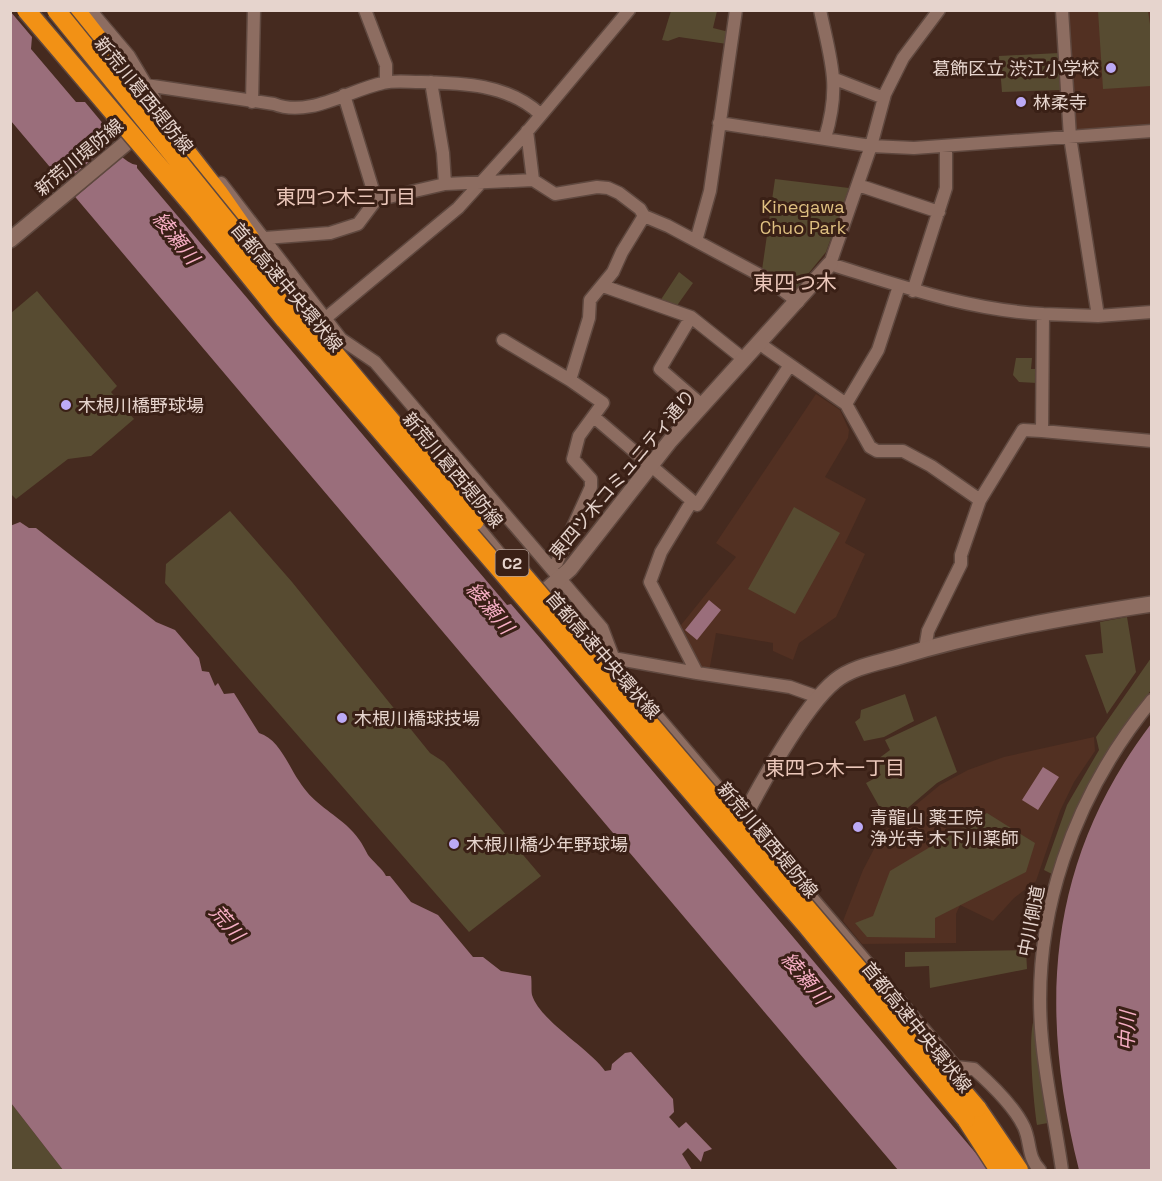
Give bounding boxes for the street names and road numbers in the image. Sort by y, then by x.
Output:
street label: 新荒川葛西堤防線 [90,32,198,158]
street label: 新荒川堤防線 [30,113,128,201]
street label: 首都高速中央環状線 [226,218,348,356]
street label: 東四ツ木コミュニティ通り [544,384,700,564]
street label: 新荒川葛西堤防線 [398,407,508,533]
road number: C2 [496,550,528,576]
street label: 首都高速中央環状線 [541,586,665,724]
street label: 新荒川葛西堤防線 [713,777,823,903]
street label: 中川側道 [1013,883,1049,959]
street label: 首都高速中央環状線 [857,957,977,1097]

